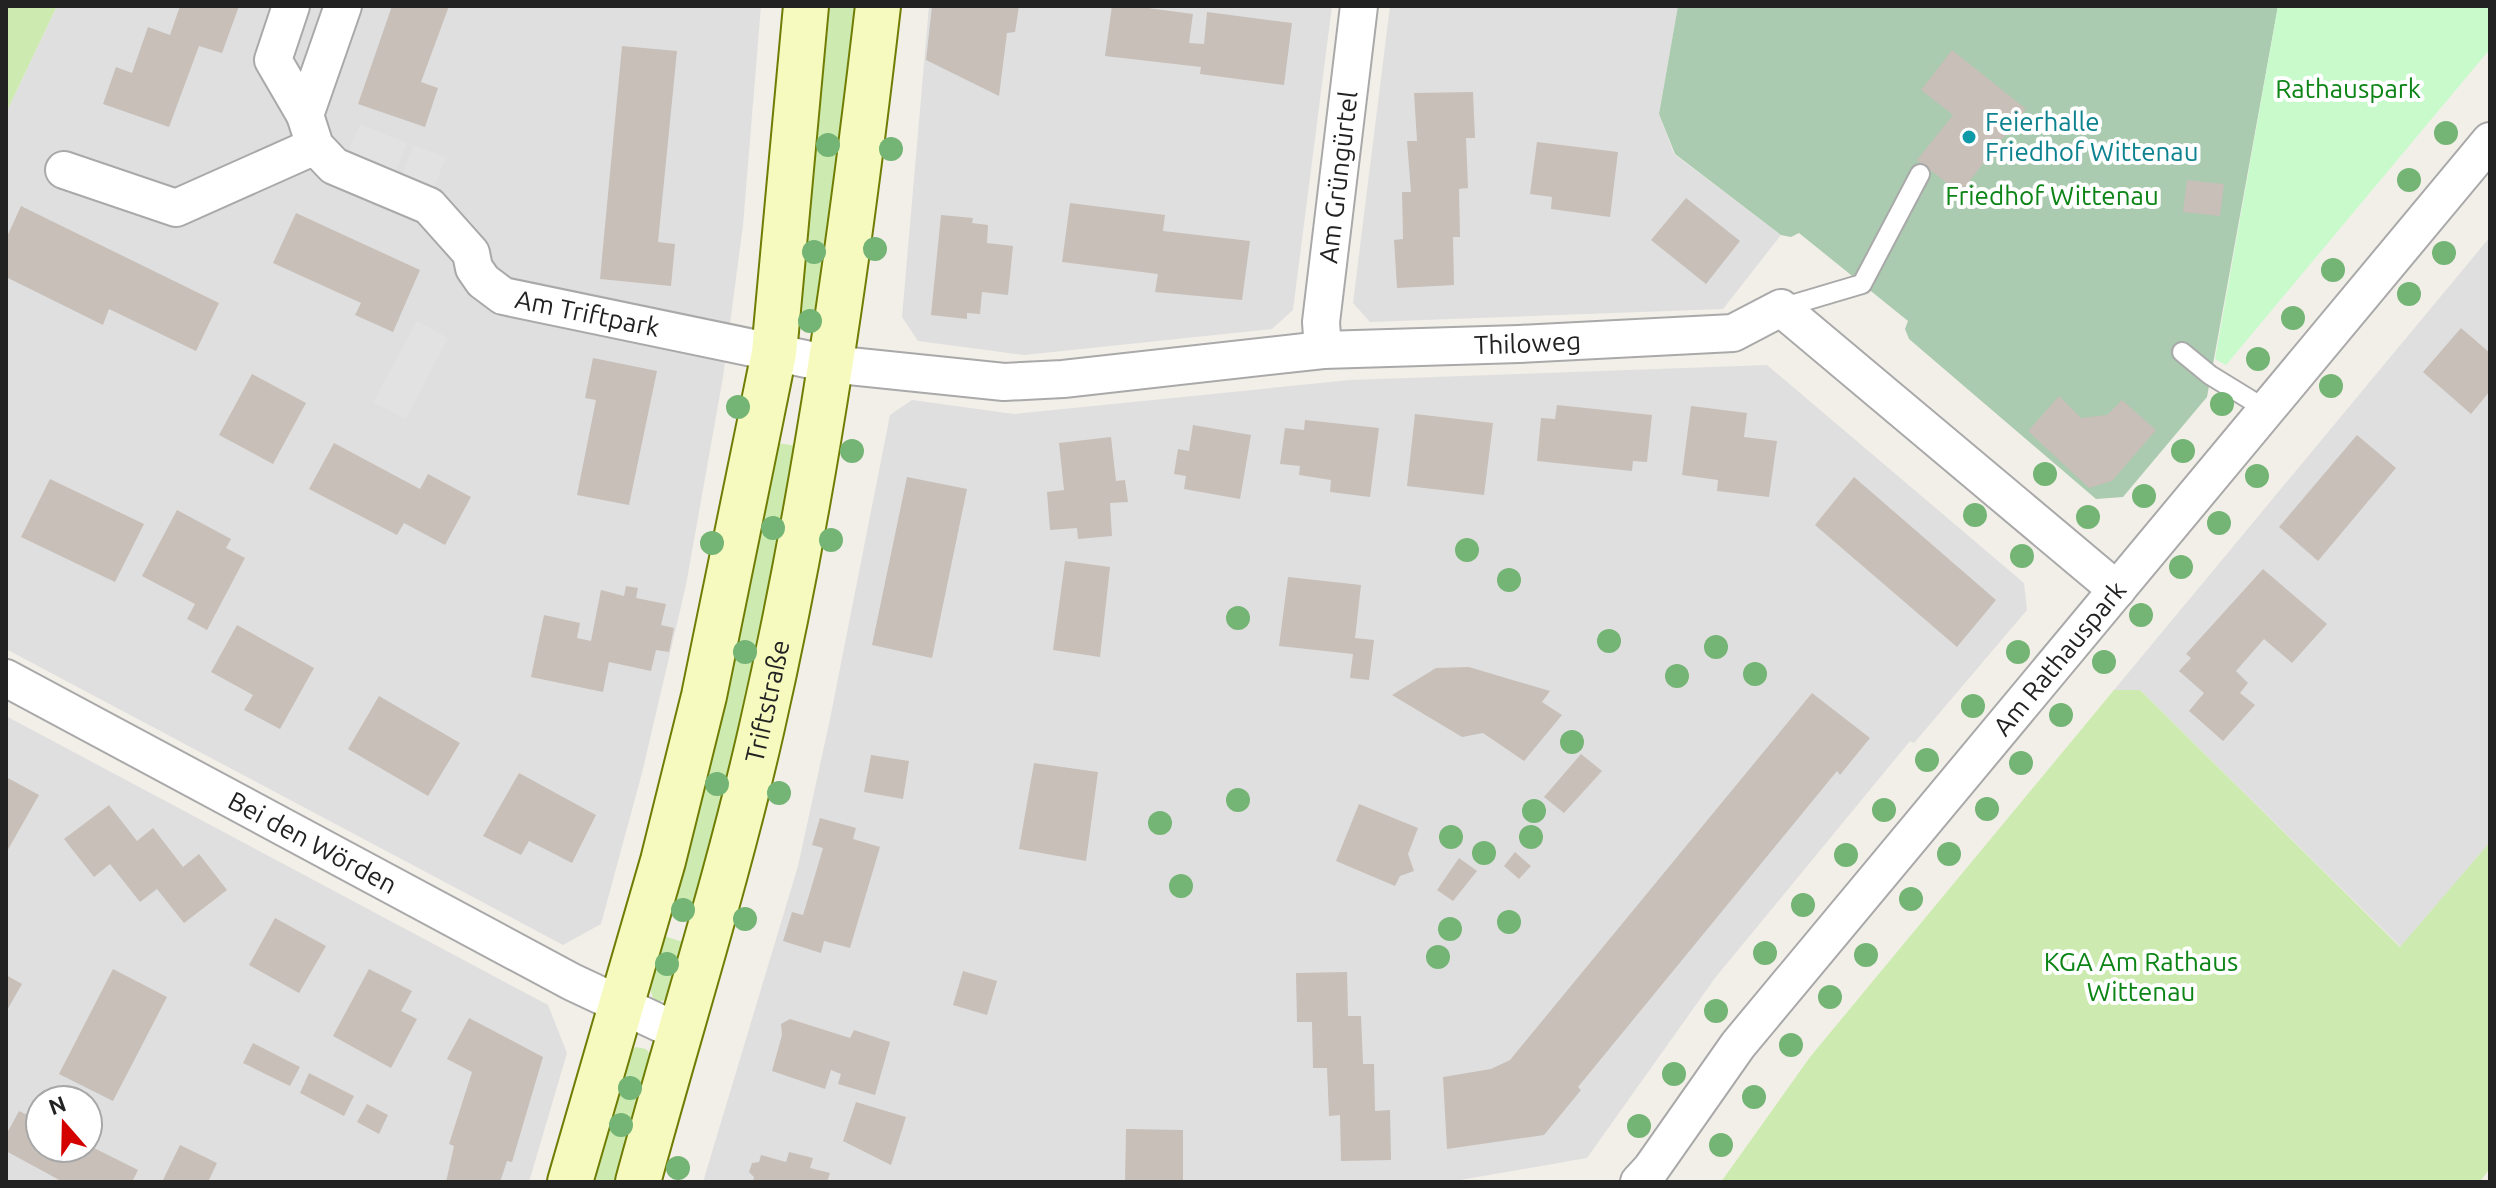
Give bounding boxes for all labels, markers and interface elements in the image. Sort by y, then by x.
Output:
park label: Rathauspark [2275,74,2421,103]
street label: Am Grüngürtel [1313,89,1363,265]
place label: Feierhalle Friedhof Wittenau [1985,107,2199,166]
marker: Feierhalle Friedhof Wittenau [1960,128,1978,146]
park label: Friedhof Wittenau [1945,181,2159,210]
street label: Am Triftpark [513,284,662,342]
street label: Thiloweg [1473,326,1582,359]
street label: Am Rathauspark [1987,575,2131,741]
street label: Triftstraße [739,637,795,765]
street label: Bei den Wörden [224,785,402,899]
park label: KGA Am Rathaus Wittenau [2044,947,2238,1006]
north arrow [24,1084,104,1164]
text: N [45,1090,69,1119]

